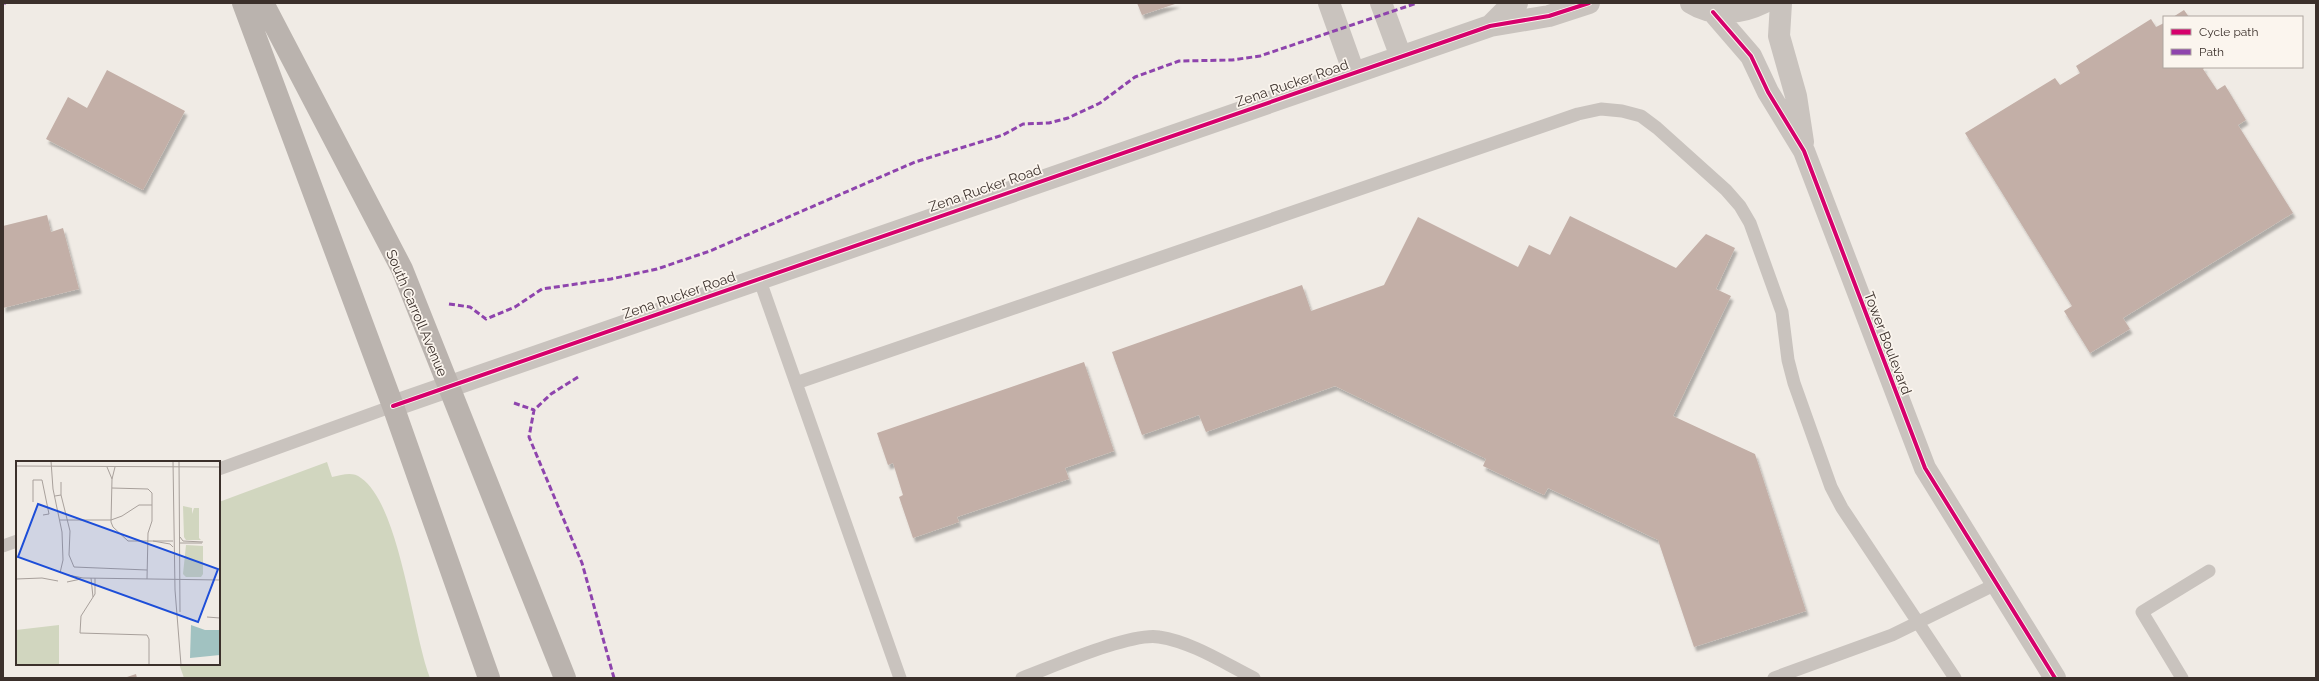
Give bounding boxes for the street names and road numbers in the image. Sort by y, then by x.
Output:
street label: Zena Rucker Road [1234,56,1350,110]
street label: Zena Rucker Road [927,161,1043,215]
street label: South Carroll Avenue [383,247,451,379]
street label: Zena Rucker Road [621,268,737,322]
street label: Tower Boulevard [1861,289,1915,397]

